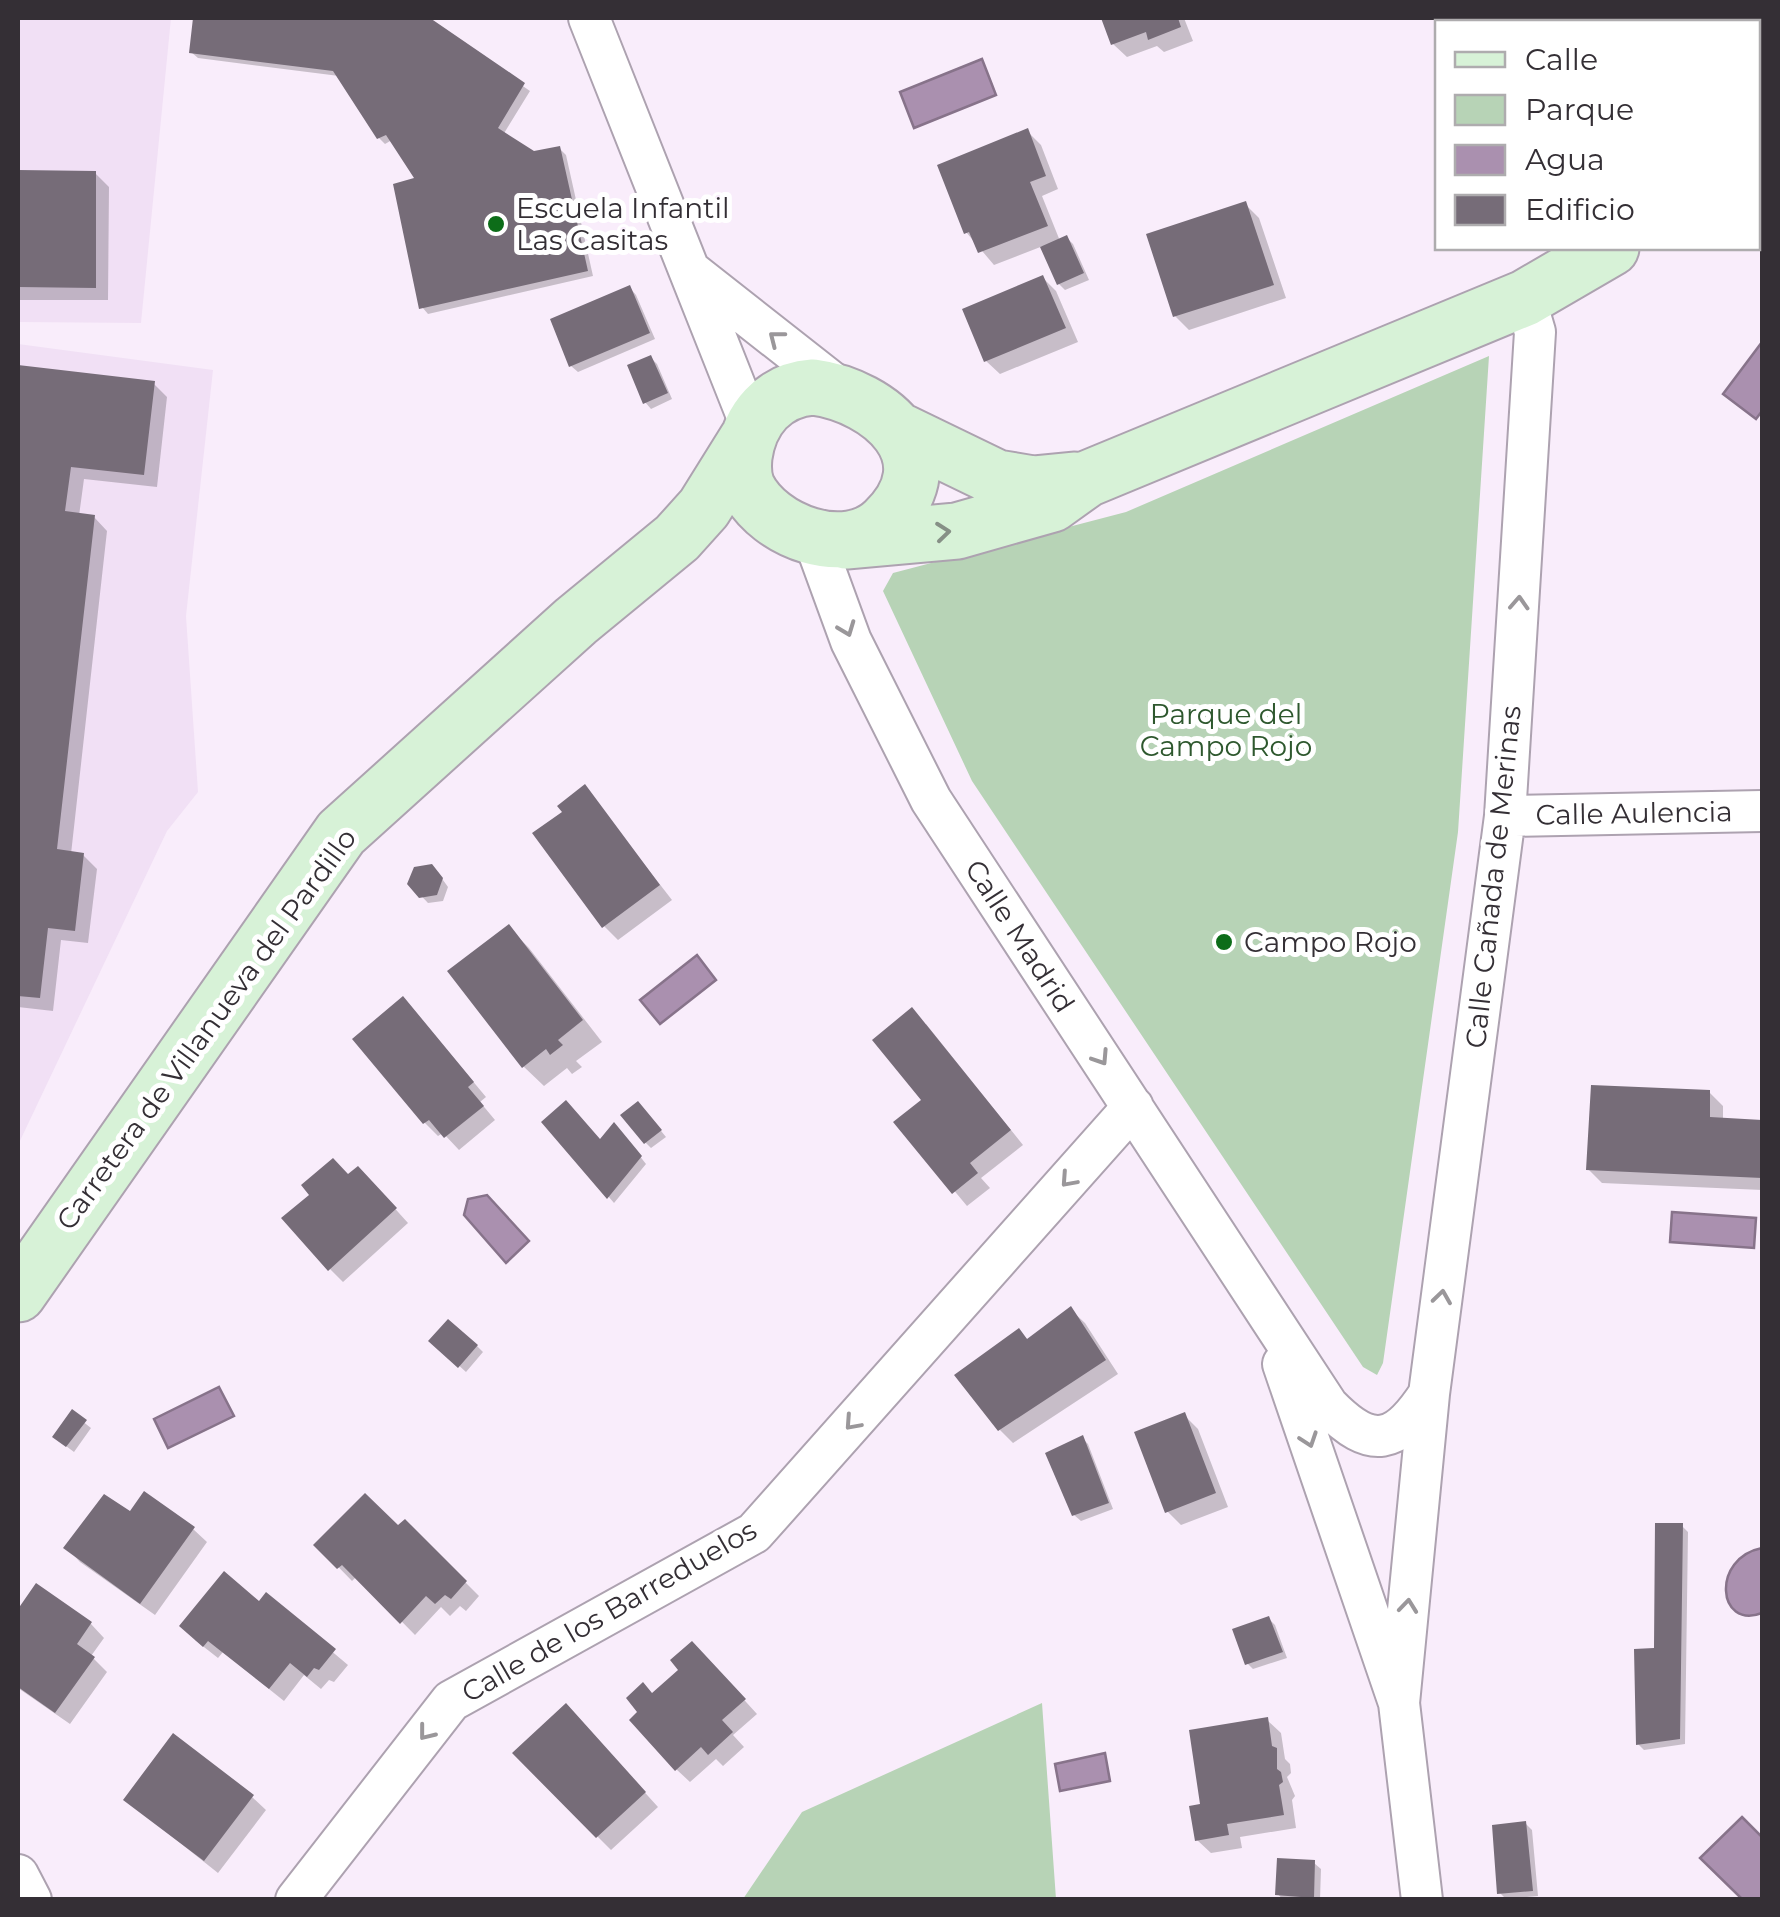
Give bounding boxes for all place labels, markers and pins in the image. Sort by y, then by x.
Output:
place label: Escuela Infantil Las Casitas [516,191,730,257]
marker: Escuela Infantil Las Casitas [485,213,507,235]
place label: Campo Rojo [1244,925,1417,959]
marker: Campo Rojo [1213,931,1235,953]

